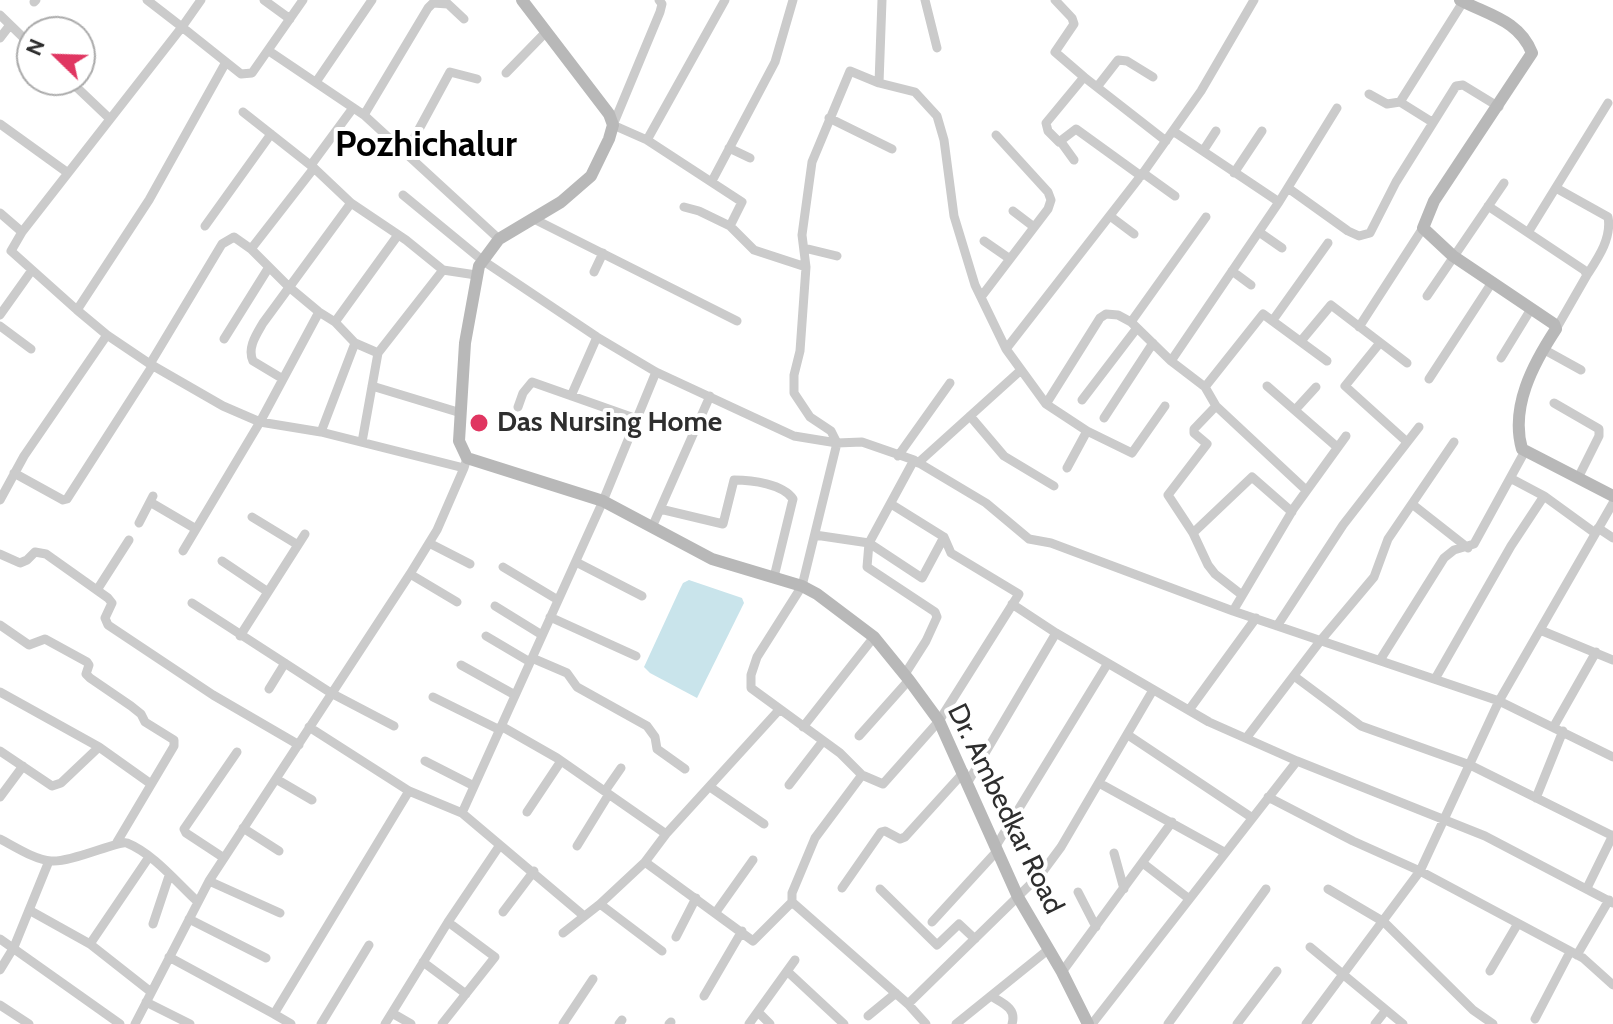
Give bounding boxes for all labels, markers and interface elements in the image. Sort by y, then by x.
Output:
north arrow [16,16,96,96]
text: N [20,35,51,60]
district label: Pozhichalur [335,123,517,167]
place label: Das Nursing Home [497,406,722,440]
marker: Das Nursing Home [468,412,490,434]
street label: Dr. Ambedkar Road [940,699,1070,919]

